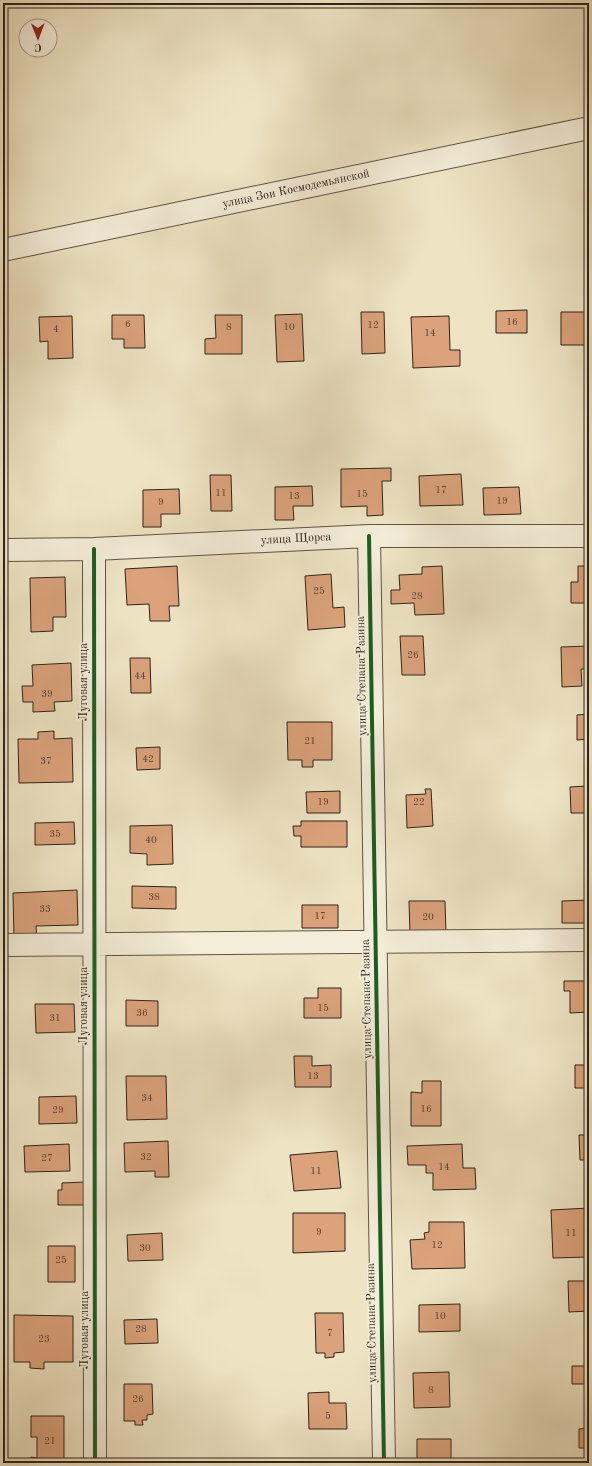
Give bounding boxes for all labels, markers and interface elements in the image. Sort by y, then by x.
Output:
north arrow [18,18,58,58]
text: С [34,41,42,52]
street label: улица Зои Космодемьянской [221,168,371,210]
house number: 16 [506,317,518,327]
house number: 6 [125,319,131,329]
house number: 12 [367,320,379,330]
house number: 8 [226,322,232,332]
house number: 10 [283,322,295,332]
house number: 4 [53,324,59,334]
house number: 14 [424,328,436,338]
house number: 17 [435,485,447,495]
house number: 11 [215,488,227,498]
house number: 15 [356,489,368,499]
house number: 13 [288,491,300,501]
house number: 19 [496,496,508,506]
house number: 9 [158,497,164,507]
street label: улица Щорса [260,531,332,547]
house number: 25 [313,586,325,596]
house number: 28 [411,591,423,601]
street label: улица Степана Разина [355,616,369,736]
street label: Луговая улица [78,643,90,721]
house number: 26 [407,650,419,660]
house number: 44 [134,671,146,681]
house number: 39 [41,689,53,699]
house number: 21 [304,736,316,746]
house number: 42 [142,754,154,764]
house number: 37 [40,756,52,766]
house number: 19 [317,797,329,807]
house number: 22 [413,797,425,807]
house number: 35 [49,829,61,839]
house number: 40 [145,835,157,845]
house number: 38 [148,892,160,902]
house number: 33 [39,904,51,914]
house number: 17 [314,911,326,921]
house number: 20 [422,912,434,922]
street label: улица Степана Разина [360,939,374,1059]
street label: Луговая улица [78,967,90,1045]
house number: 15 [317,1003,329,1013]
house number: 36 [136,1008,148,1018]
house number: 31 [49,1013,61,1023]
house number: 13 [307,1071,319,1081]
house number: 34 [141,1093,153,1103]
house number: 16 [420,1104,432,1114]
house number: 29 [52,1105,64,1115]
house number: 32 [140,1152,152,1162]
house number: 27 [41,1153,53,1163]
house number: 14 [438,1162,450,1172]
house number: 11 [310,1166,322,1176]
house number: 9 [316,1227,322,1237]
house number: 11 [565,1228,577,1238]
house number: 12 [431,1240,443,1250]
house number: 30 [139,1243,151,1253]
house number: 25 [55,1255,67,1265]
street label: улица Степана Разина [365,1263,379,1383]
street label: Луговая улица [79,1291,91,1369]
house number: 10 [434,1311,446,1321]
house number: 28 [135,1324,147,1334]
house number: 7 [327,1328,333,1338]
house number: 23 [38,1334,50,1344]
house number: 8 [428,1385,434,1395]
house number: 26 [132,1394,144,1404]
house number: 5 [325,1411,331,1421]
house number: 21 [44,1436,56,1446]

